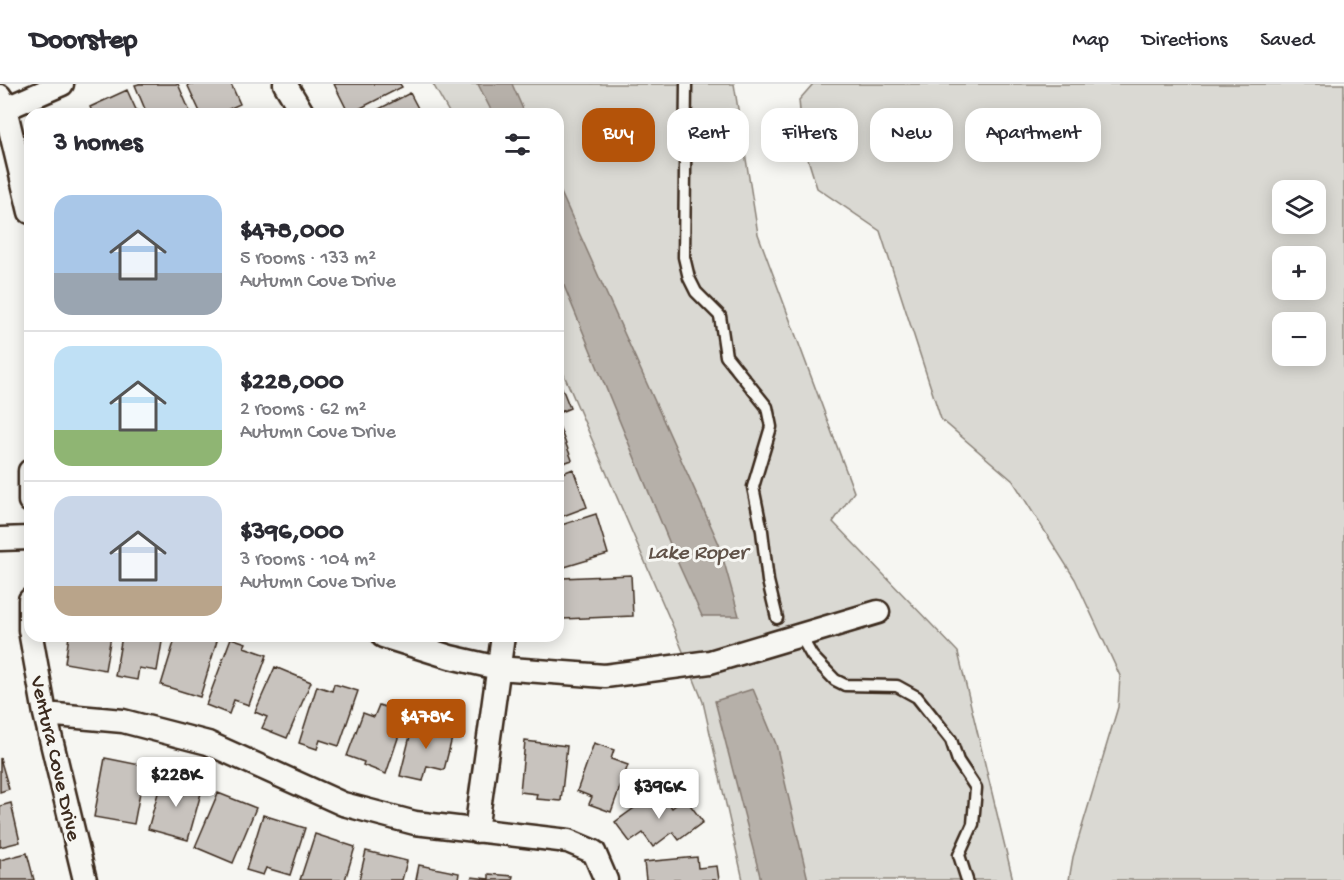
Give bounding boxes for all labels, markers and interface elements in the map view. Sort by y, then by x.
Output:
text: Doorstep [30,25,137,58]
text: Map [1072,29,1109,54]
text: Directions [1142,29,1227,54]
text: Saved [1260,29,1314,54]
chip: Buy [582,108,655,162]
chip: Rent [667,108,749,162]
chip: Filters [761,108,858,162]
chip: New [870,108,953,162]
chip: Apartment [965,108,1101,162]
icon: filters [501,128,534,161]
text: 3 homes [54,129,143,160]
map controls [1272,180,1326,366]
button: layers [1272,180,1326,234]
text: $478,000 [240,217,344,248]
icon: home [102,219,174,291]
button: + [1272,246,1326,300]
text: 5 rooms · 133 m² [240,248,376,271]
text: Autumn Cove Drive [240,271,396,294]
button: − [1272,312,1326,366]
text: $228,000 [240,368,344,399]
icon: home [102,370,174,442]
text: 2 rooms · 62 m² [240,399,367,422]
text: Autumn Cove Drive [240,422,396,445]
text: $396,000 [240,518,344,549]
icon: home [102,520,174,592]
water label: Lake Roper [647,541,751,567]
text: 3 rooms · 104 m² [240,549,376,572]
text: Autumn Cove Drive [240,572,396,595]
street label: Ventura Cove Drive [22,673,85,845]
pin: $478K [384,699,468,750]
text: $478K [401,707,451,730]
pin: $228K [134,757,218,808]
text: $228K [151,765,201,788]
pin: $396K [617,769,701,820]
text: $396K [634,777,684,800]

